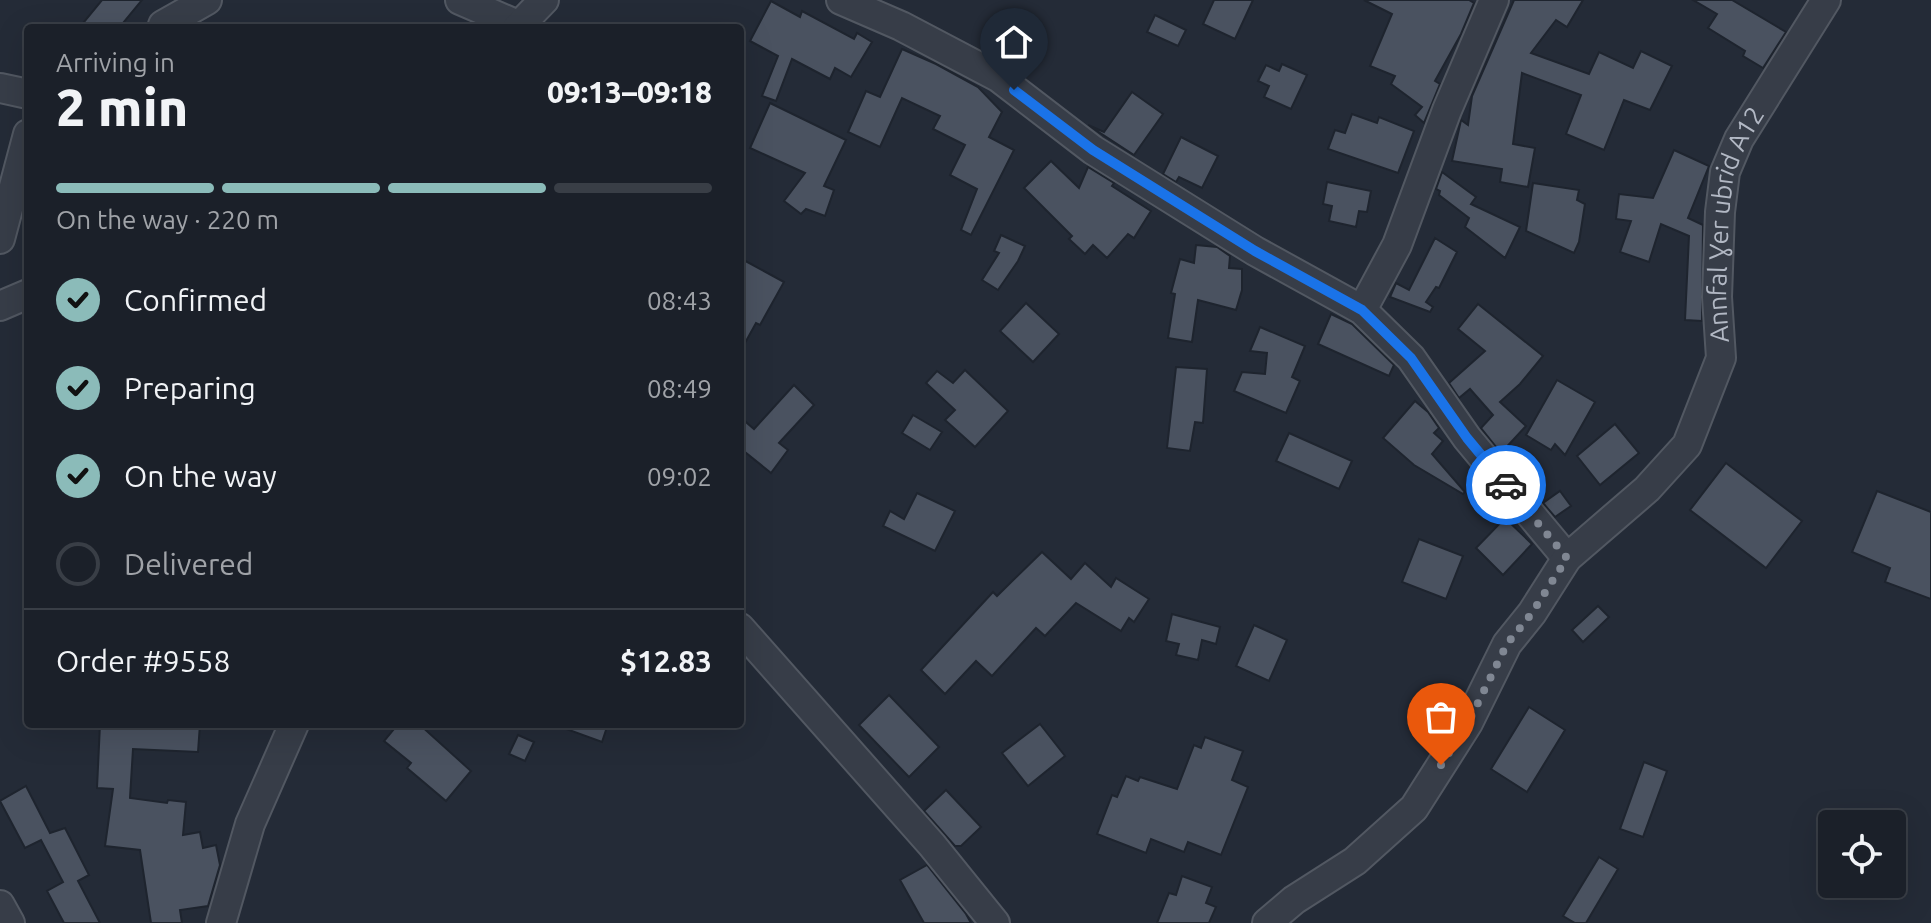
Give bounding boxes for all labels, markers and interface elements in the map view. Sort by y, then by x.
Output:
pin [980,8,1048,90]
icon: home [992,20,1036,64]
text: Arriving in [56,48,175,77]
text: 09:13–09:18 [547,75,712,109]
text: 2 min [56,78,188,136]
street label: Annfal ɣer ubrid A12 [1702,101,1770,344]
text: On the way · 220 m [56,205,279,234]
icon: check [56,278,100,322]
text: Confirmed [124,283,267,317]
text: 08:43 [647,286,712,315]
icon: check [56,366,100,410]
text: Preparing [124,371,256,405]
text: 08:49 [647,374,712,403]
courier [1466,445,1546,525]
icon: check [56,454,100,498]
text: On the way [124,459,277,493]
text: 09:02 [647,462,712,491]
icon: car [1484,463,1528,507]
text: Delivered [124,547,253,581]
text: Order #9558 [56,644,230,678]
text: $12.83 [620,644,712,678]
pin [1407,683,1475,765]
icon: bag [1419,695,1463,739]
map controls [1818,810,1906,898]
button: locate [1818,810,1906,898]

